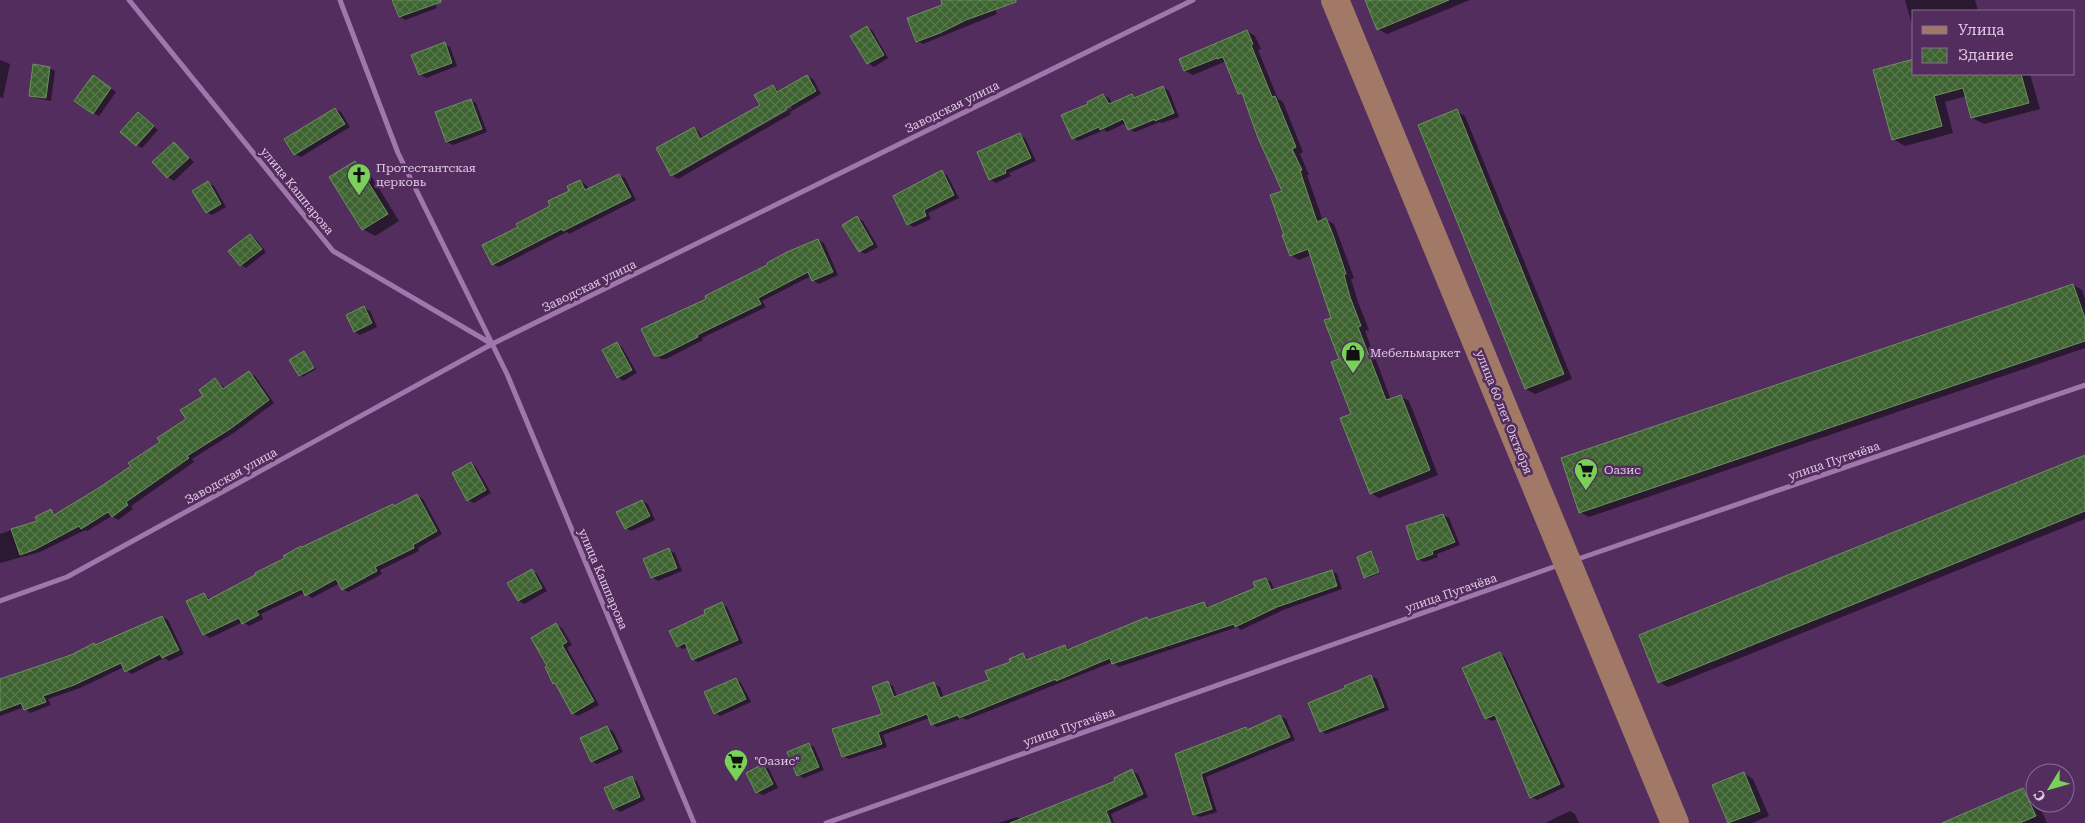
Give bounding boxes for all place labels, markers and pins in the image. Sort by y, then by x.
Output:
place label: Протестантская церковь [376,161,476,189]
church icon: Протестантская церковь [346,162,372,196]
shop icon: Мебельмаркет [1340,340,1366,374]
place label: Мебельмаркет [1370,346,1461,360]
supermarket icon: Оазис [1573,457,1599,491]
place label: Оазис [1604,463,1641,477]
supermarket icon: "Оазис" [723,748,749,782]
place label: "Оазис" [754,754,799,768]

